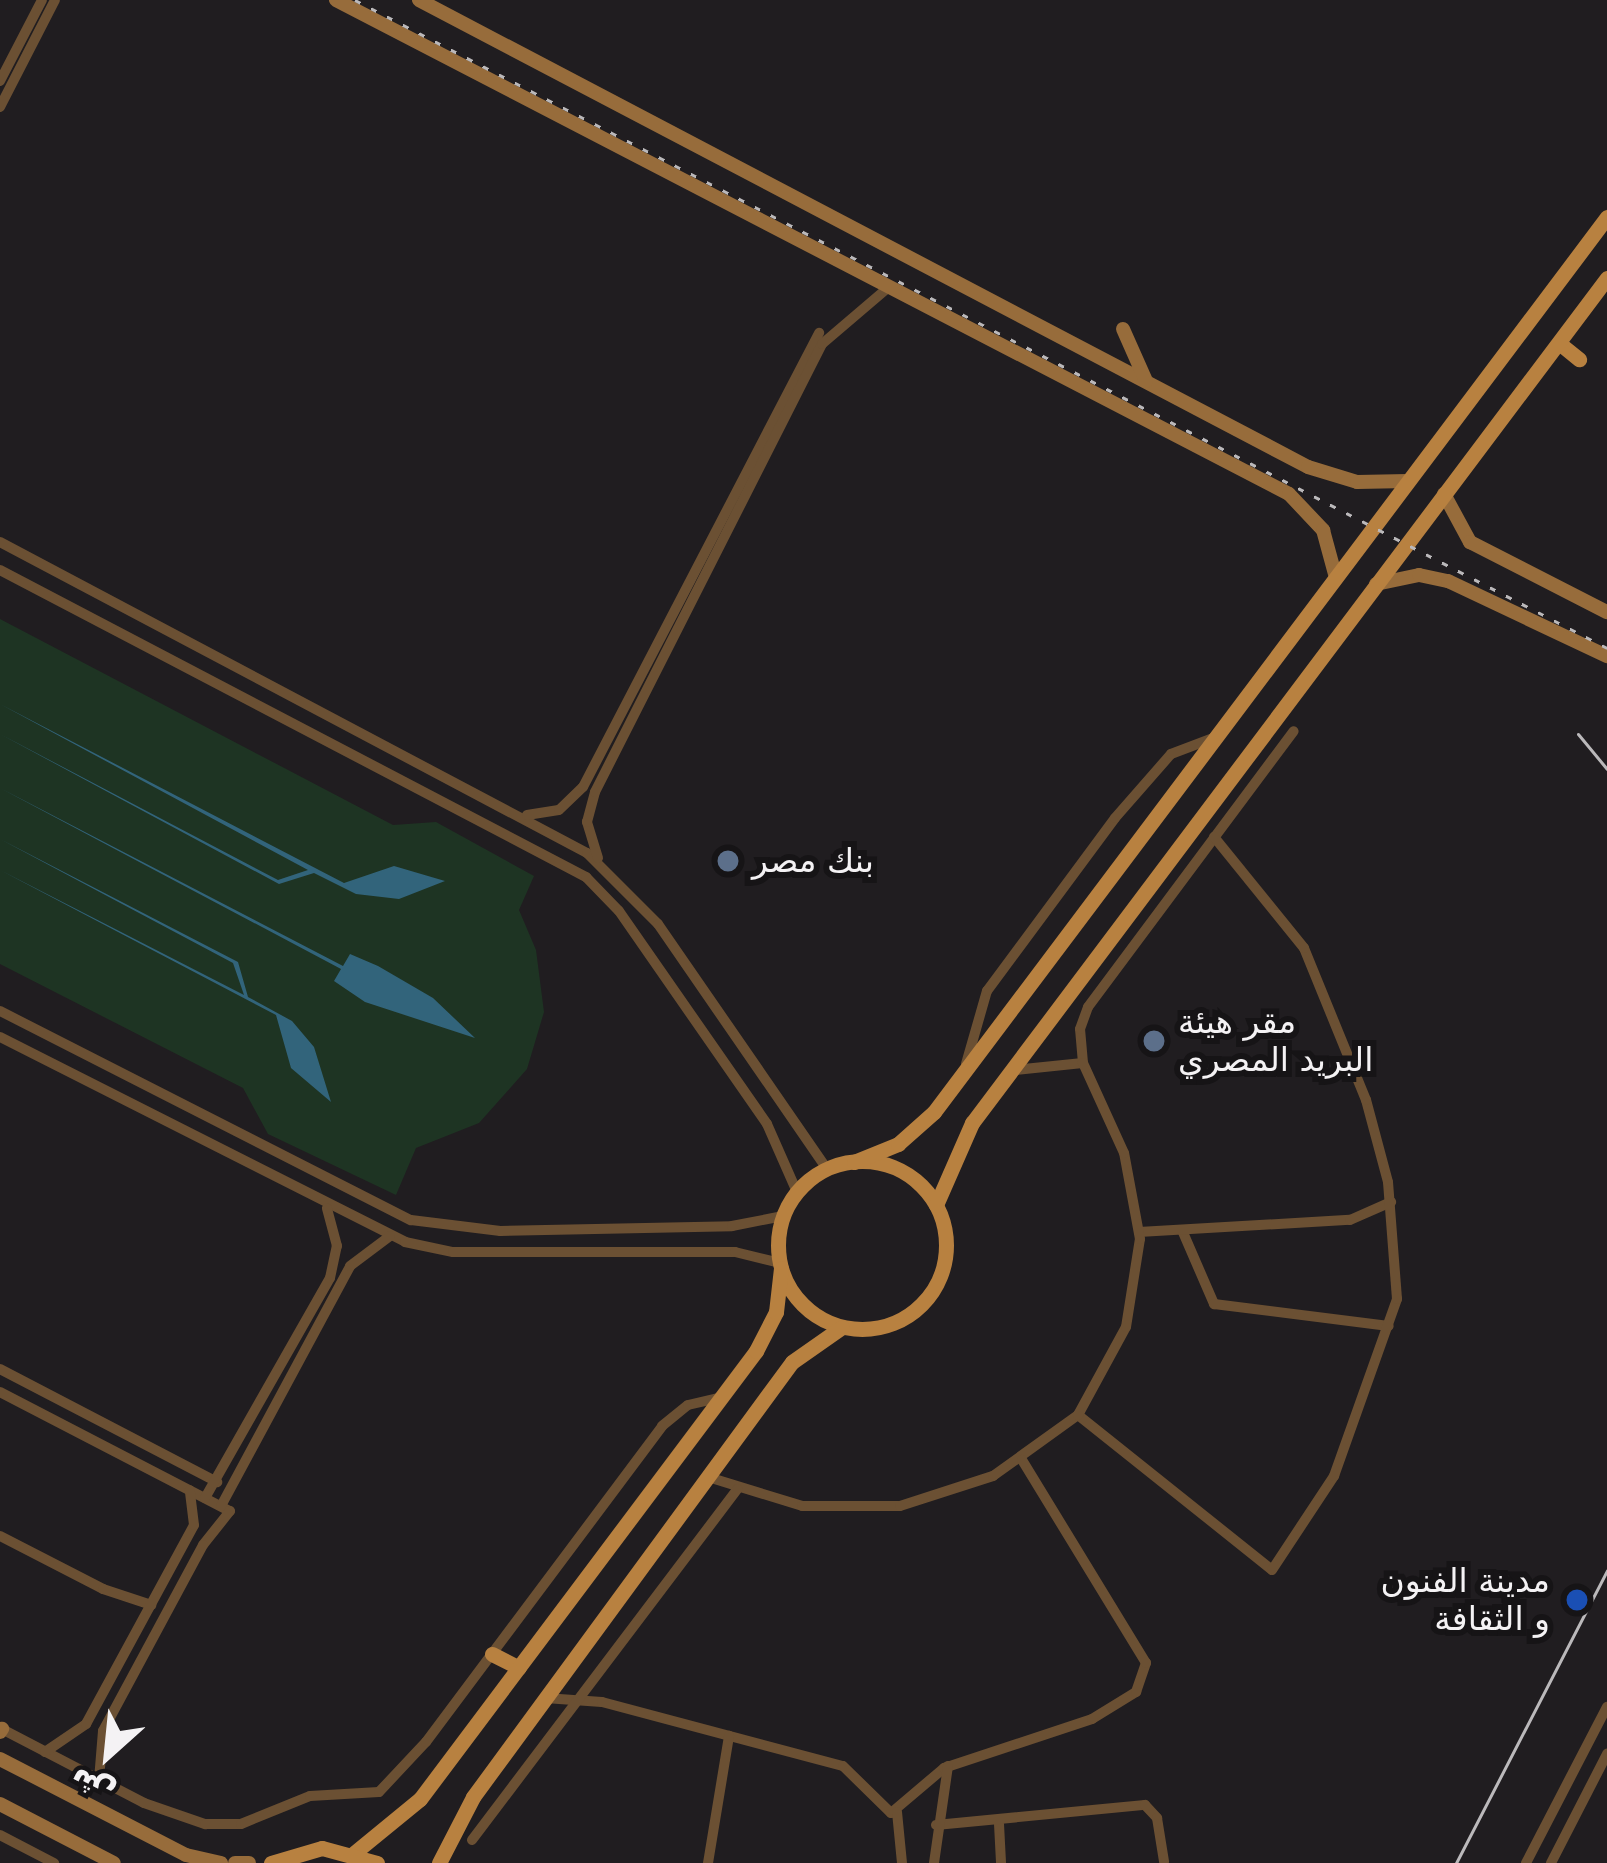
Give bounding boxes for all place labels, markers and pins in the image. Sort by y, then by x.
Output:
place label: بنك مصر [752,841,874,881]
marker: بنك مصر [715,848,741,874]
place label: مقر هيئة البريد المصري [1178,1002,1373,1080]
marker: مقر هيئة البريد المصري [1141,1028,1167,1054]
place label: مدينة الفنون و الثقافة [1381,1561,1550,1639]
marker: مدينة الفنون و الثقافة [1561,1584,1593,1616]

